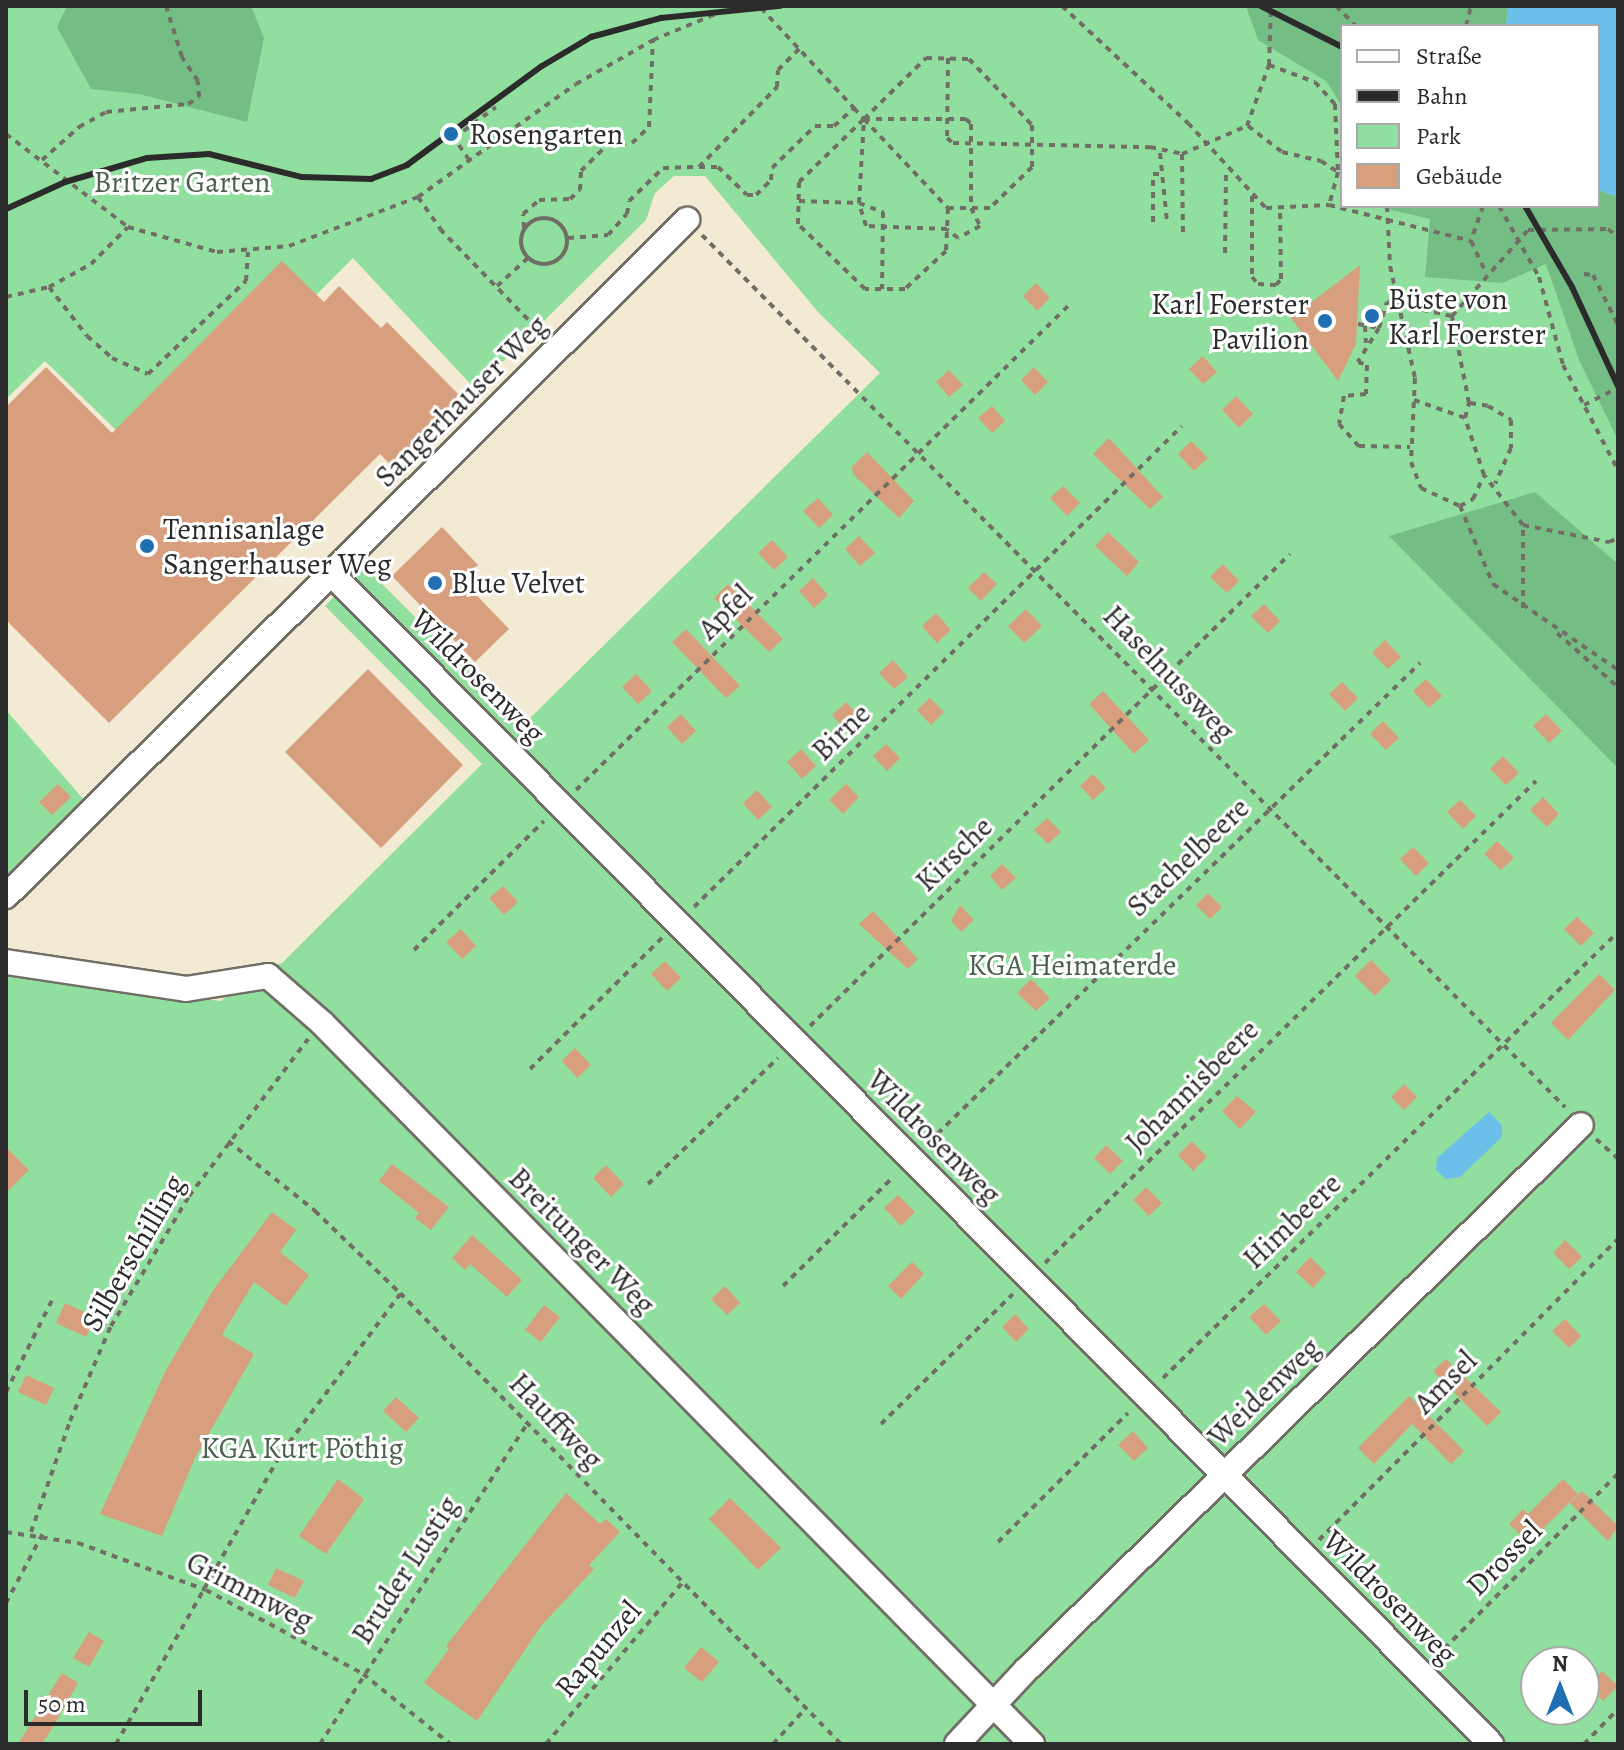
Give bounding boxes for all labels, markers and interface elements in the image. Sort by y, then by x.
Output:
legend [1340,24,1600,208]
text: Straße [1416,40,1482,72]
text: Bahn [1416,80,1467,112]
place label: Rosengarten [469,116,623,152]
text: Park [1416,120,1461,152]
marker: Rosengarten [440,123,462,145]
text: Gebäude [1416,160,1502,192]
park label: Britzer Garten [93,164,271,200]
place label: Büste von Karl Foerster [1388,281,1546,352]
place label: Karl Foerster Pavilion [1151,286,1309,356]
street label: Sangerhauser Weg [367,307,555,495]
marker: Büste von Karl Foerster [1363,307,1381,325]
marker: Karl Foerster Pavilion [1316,312,1334,330]
place label: Tennisanlage Sangerhauser Weg [163,511,392,582]
marker: Tennisanlage Sangerhauser Weg [138,537,156,555]
place label: Blue Velvet [451,565,585,601]
marker: Blue Velvet [426,574,444,592]
street label: Apfel [690,577,760,647]
street label: Haselnussweg [1095,598,1243,748]
street label: Wildrosenweg [403,601,553,751]
street label: Birne [804,696,878,768]
street label: Stachelbeere [1119,790,1257,924]
street label: Kirsche [908,809,1000,899]
park label: KGA Heimaterde [968,947,1176,983]
street label: Johannisbeere [1118,1012,1266,1160]
street label: Wildrosenweg [859,1062,1009,1212]
street label: Breitunger Weg [501,1160,663,1322]
street label: Himbeere [1235,1166,1349,1276]
street label: Silberschilling [74,1168,192,1338]
street label: Weidenweg [1200,1330,1328,1454]
street label: Amsel [1406,1343,1484,1421]
street label: Hauffweg [501,1365,611,1477]
park label: KGA Kurt Pöthig [200,1430,404,1466]
street label: Bruder Lustig [344,1489,466,1651]
street label: Drossel [1459,1513,1549,1603]
street label: Wildrosenweg [1315,1522,1465,1672]
street label: Grimmweg [181,1544,319,1638]
street label: Rapunzel [547,1593,649,1705]
north arrow [1520,1646,1600,1726]
text: N [1552,1649,1568,1679]
scale bar [28,1674,206,1724]
text: 50 m [38,1688,86,1720]

